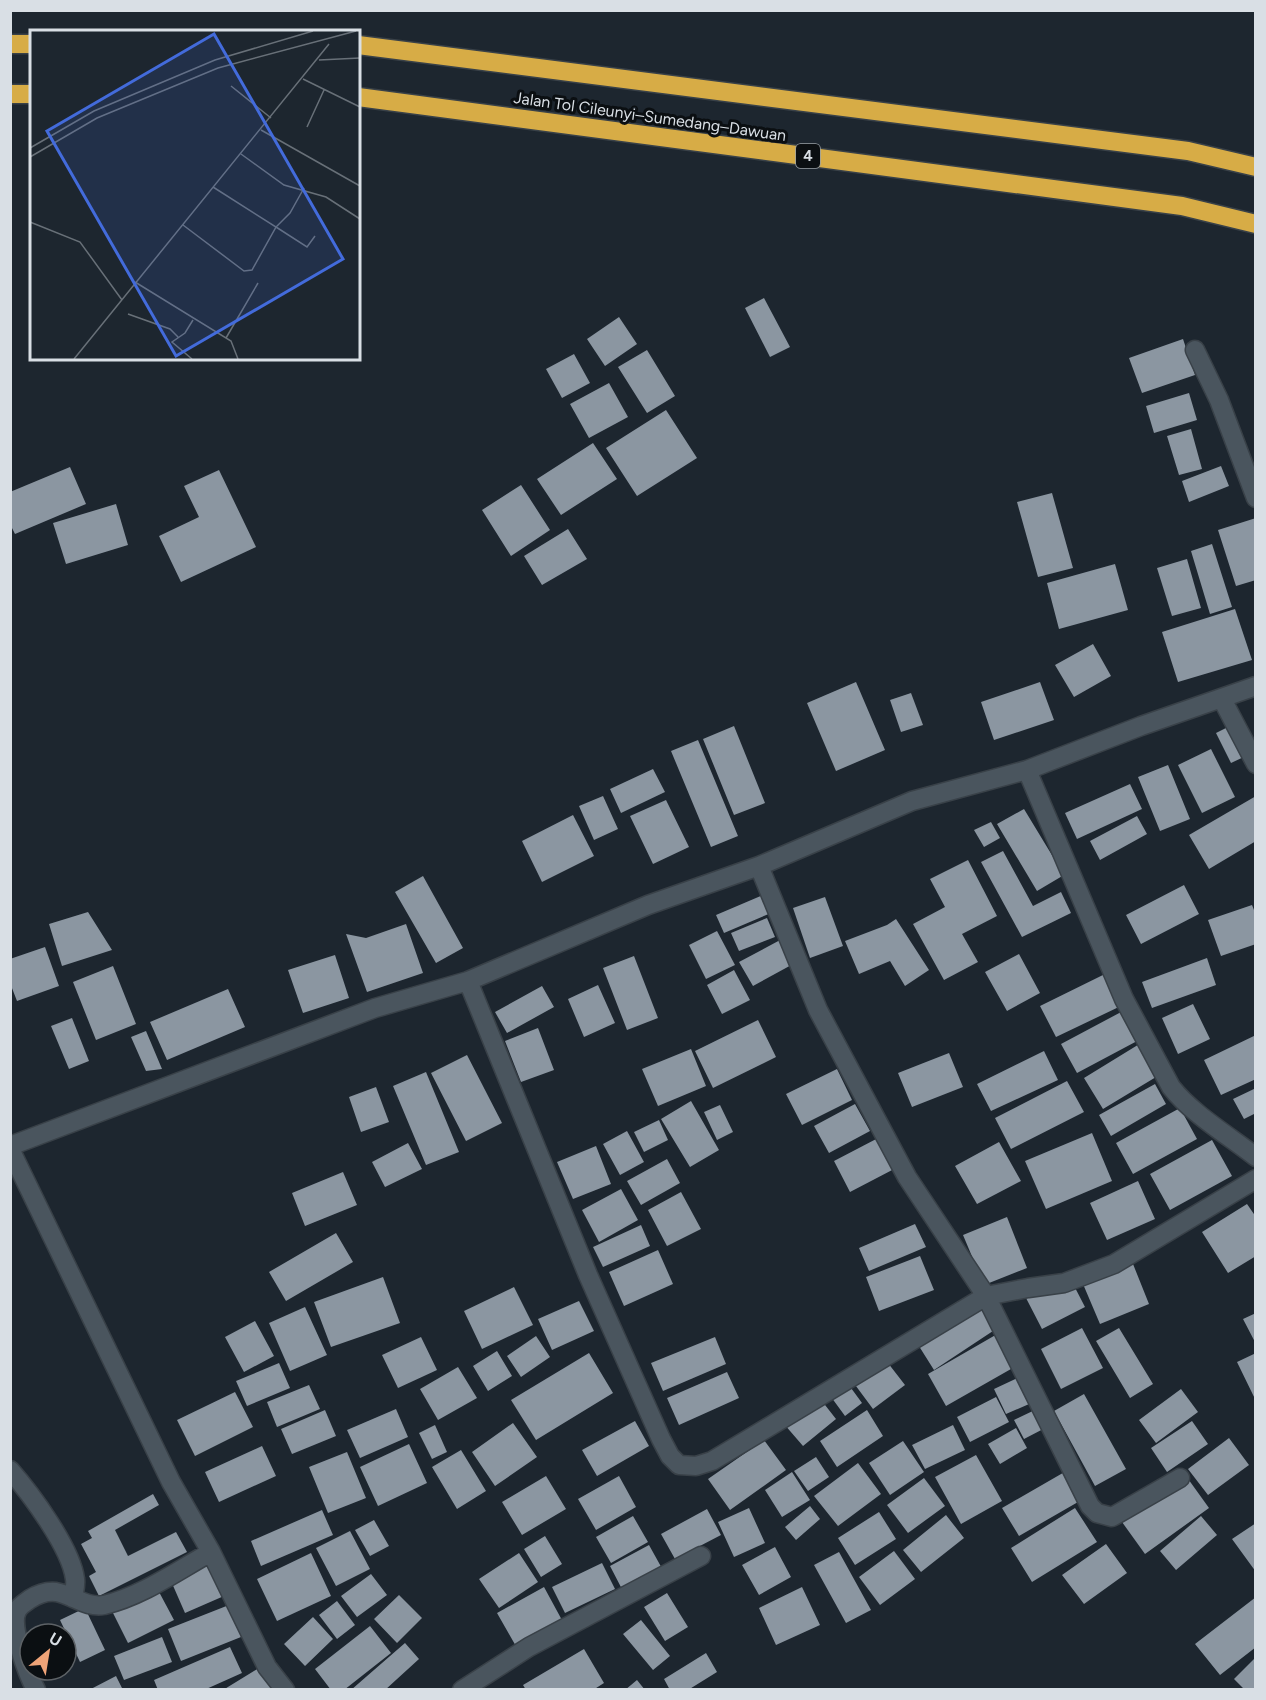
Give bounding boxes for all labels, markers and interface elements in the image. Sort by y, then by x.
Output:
inset map [30,30,360,360]
street label: Jalan Tol Cileunyi–Sumedang–Dawuan [512,88,788,145]
road number: 4 [796,144,820,168]
north arrow [18,1622,78,1682]
text: U [46,1628,65,1650]

